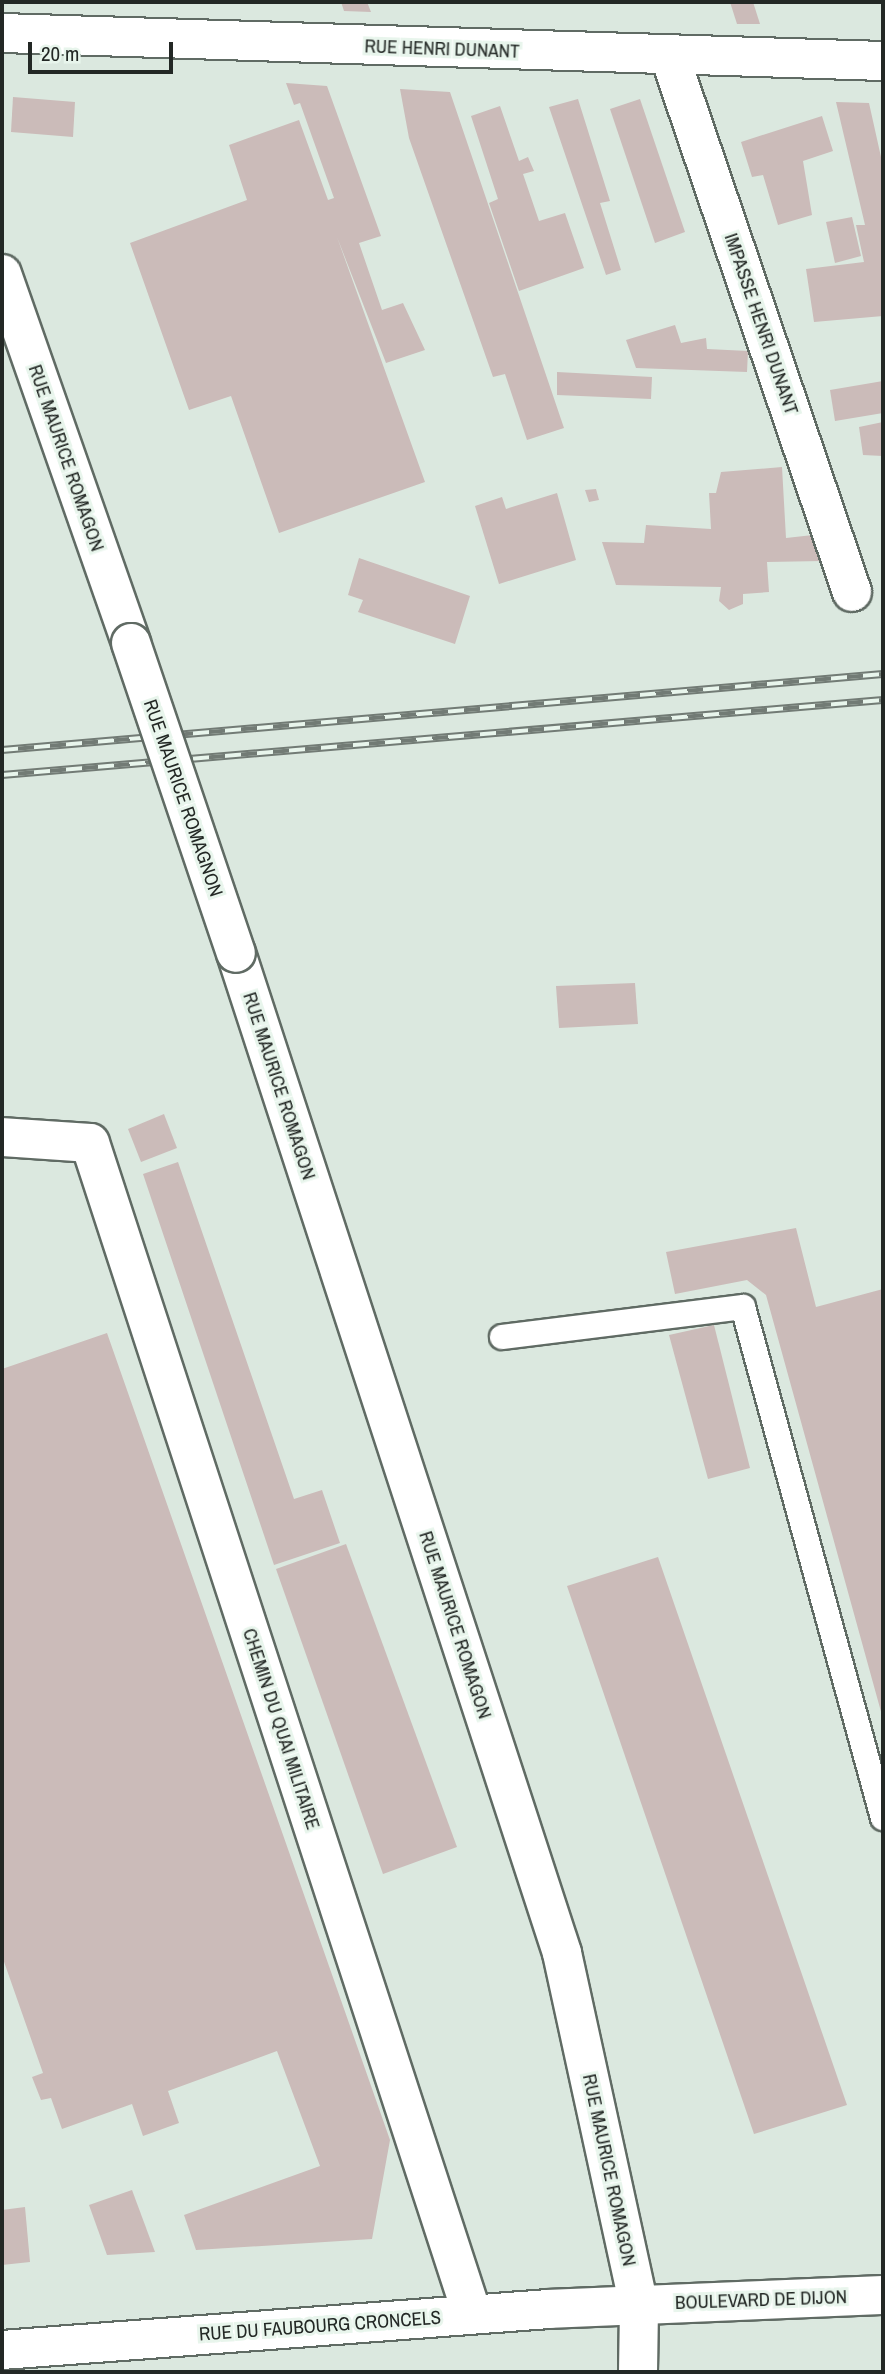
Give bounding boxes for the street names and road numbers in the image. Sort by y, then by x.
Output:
street label: RUE HENRI DUNANT [364,35,520,63]
street label: IMPASSE HENRI DUNANT [719,230,803,418]
street label: RUE MAURICE ROMAGON [23,362,109,554]
street label: RUE MAURICE ROMAGNON [139,696,227,900]
street label: RUE MAURICE ROMAGON [238,989,320,1183]
street label: RUE MAURICE ROMAGON [414,1528,496,1722]
street label: CHEMIN DU QUAI MILITAIRE [238,1626,324,1832]
street label: RUE MAURICE ROMAGON [578,2072,640,2268]
street label: BOULEVARD DE DIJON [675,2286,847,2314]
street label: RUE DU FAUBOURG CRONCELS [198,2306,442,2346]

